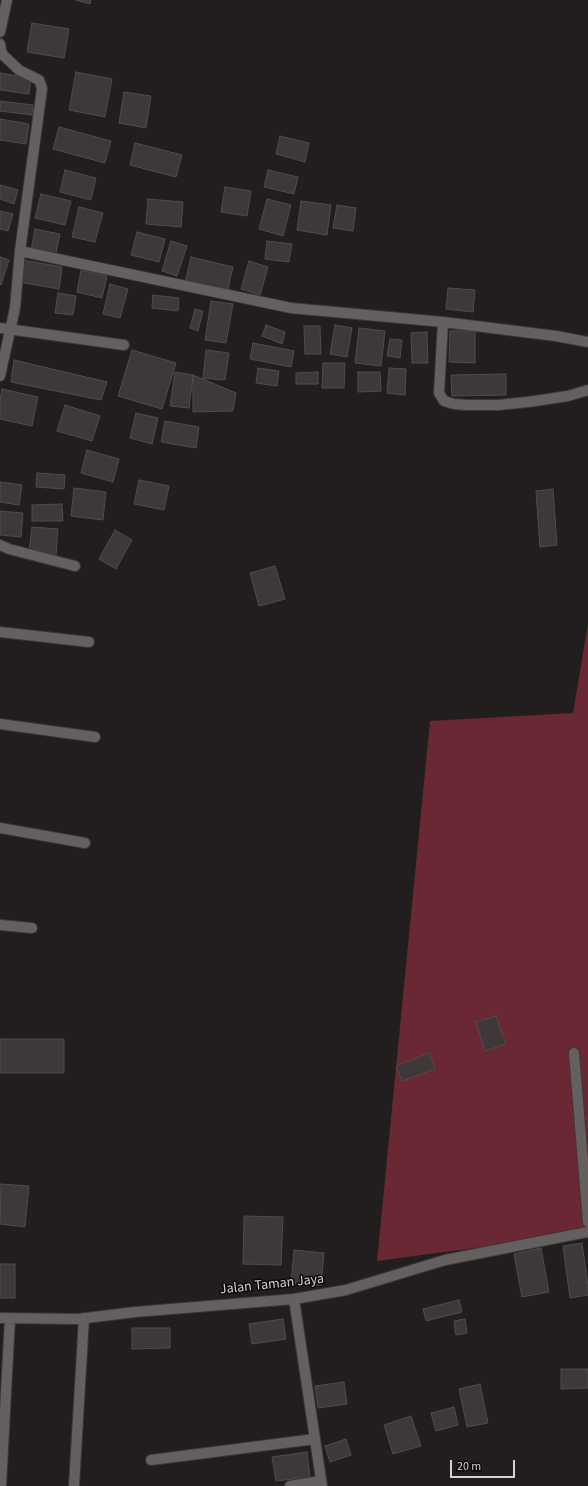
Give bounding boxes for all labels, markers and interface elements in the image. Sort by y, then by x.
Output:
street label: Jalan Taman Jaya [219,1271,325,1299]
scale bar [452,1452,517,1478]
text: 20 m [457,1458,481,1475]

